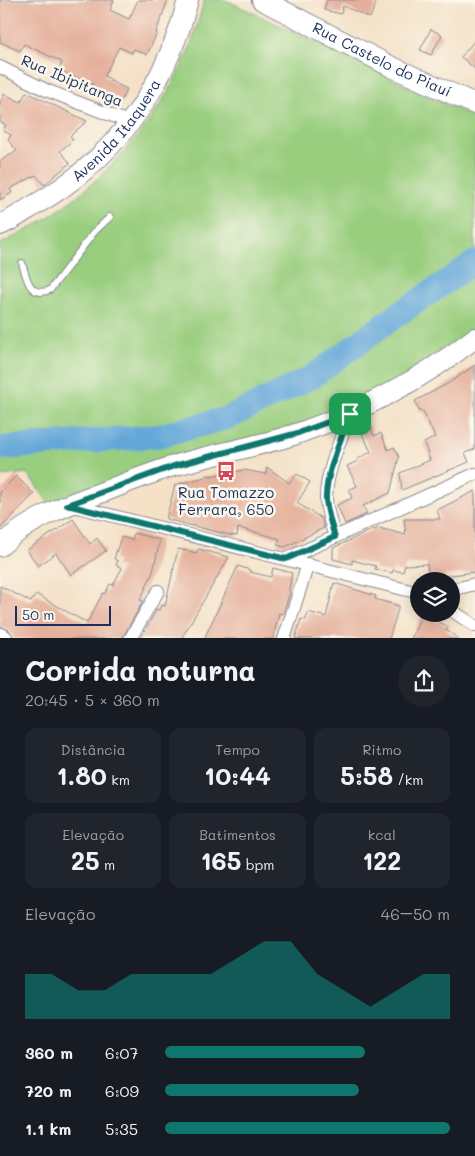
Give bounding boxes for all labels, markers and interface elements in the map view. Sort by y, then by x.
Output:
street label: Rua Castelo do Piauí [309,17,455,101]
street label: Rua Ibipitanga [18,50,126,111]
street label: Avenida Itaquera [67,75,165,186]
pin [329,393,371,435]
icon: arrive [336,400,364,428]
bus stop icon: Rua Tomazzo Ferrara, 650 [215,460,237,482]
place label: Rua Tomazzo Ferrara, 650 [178,482,274,519]
map controls [410,572,460,622]
button: layers [410,572,460,622]
scale bar [15,604,111,627]
text: 50 m [22,605,54,624]
text: Corrida noturna [25,652,256,688]
button: share [398,655,450,707]
text: 20:45 · 5 × 360 m [25,689,160,710]
text: Distância [61,740,125,759]
text: Tempo [215,740,260,759]
text: Ritmo [362,740,401,759]
text: 1.80 [56,759,107,791]
text: 10:44 [204,759,271,791]
text: 5:58 [340,759,393,791]
text: km [107,770,130,789]
text: /km [393,770,423,789]
text: Elevação [62,825,124,844]
text: Batimentos [199,825,276,844]
text: kcal [368,825,396,844]
text: 25 [71,844,100,876]
text: 165 [200,844,241,876]
text: 122 [362,844,401,876]
text: m [100,855,115,874]
text: bpm [241,855,275,874]
text: Elevação [25,903,95,924]
text: 46–50 m [381,903,450,924]
text: 360 m [25,1042,73,1063]
text: 6:07 [105,1042,138,1063]
text: 720 m [25,1080,72,1101]
text: 6:09 [105,1080,139,1101]
text: 1.1 km [25,1118,71,1139]
text: 5:35 [105,1118,138,1139]

